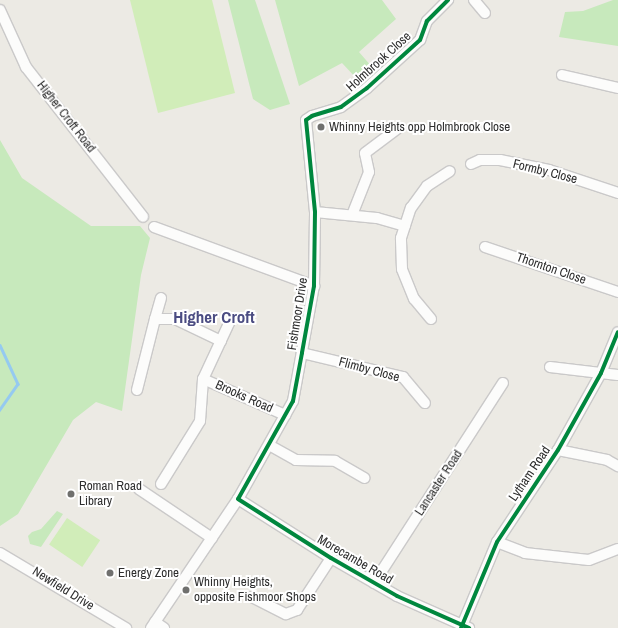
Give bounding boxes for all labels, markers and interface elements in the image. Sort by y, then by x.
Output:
street label: Holmbrook Close [343,29,415,95]
street label: Higher Croft Road [33,78,99,156]
place label: Whinny Heights opp Holmbrook Close [329,119,510,135]
marker: Whinny Heights opp Holmbrook Close [316,122,326,132]
street label: Formby Close [511,156,579,188]
street label: Thornton Close [514,250,588,288]
street label: Fishmoor Drive [285,277,311,351]
district label: Higher Croft [173,307,255,327]
street label: Flimby Close [337,354,401,386]
street label: Brooks Road [213,377,275,417]
street label: Lytham Road [506,444,554,504]
street label: Lancaster Road [412,447,466,519]
place label: Roman Road Library [79,479,142,510]
marker: Roman Road Library [66,489,76,499]
street label: Morecambe Road [314,532,396,588]
street label: Newfield Drive [29,564,97,614]
place label: Energy Zone [118,565,179,581]
marker: Energy Zone [105,568,115,578]
place label: Whinny Heights, opposite Fishmoor Shops [194,575,316,606]
marker: Whinny Heights, opposite Fishmoor Shops [181,585,191,595]

